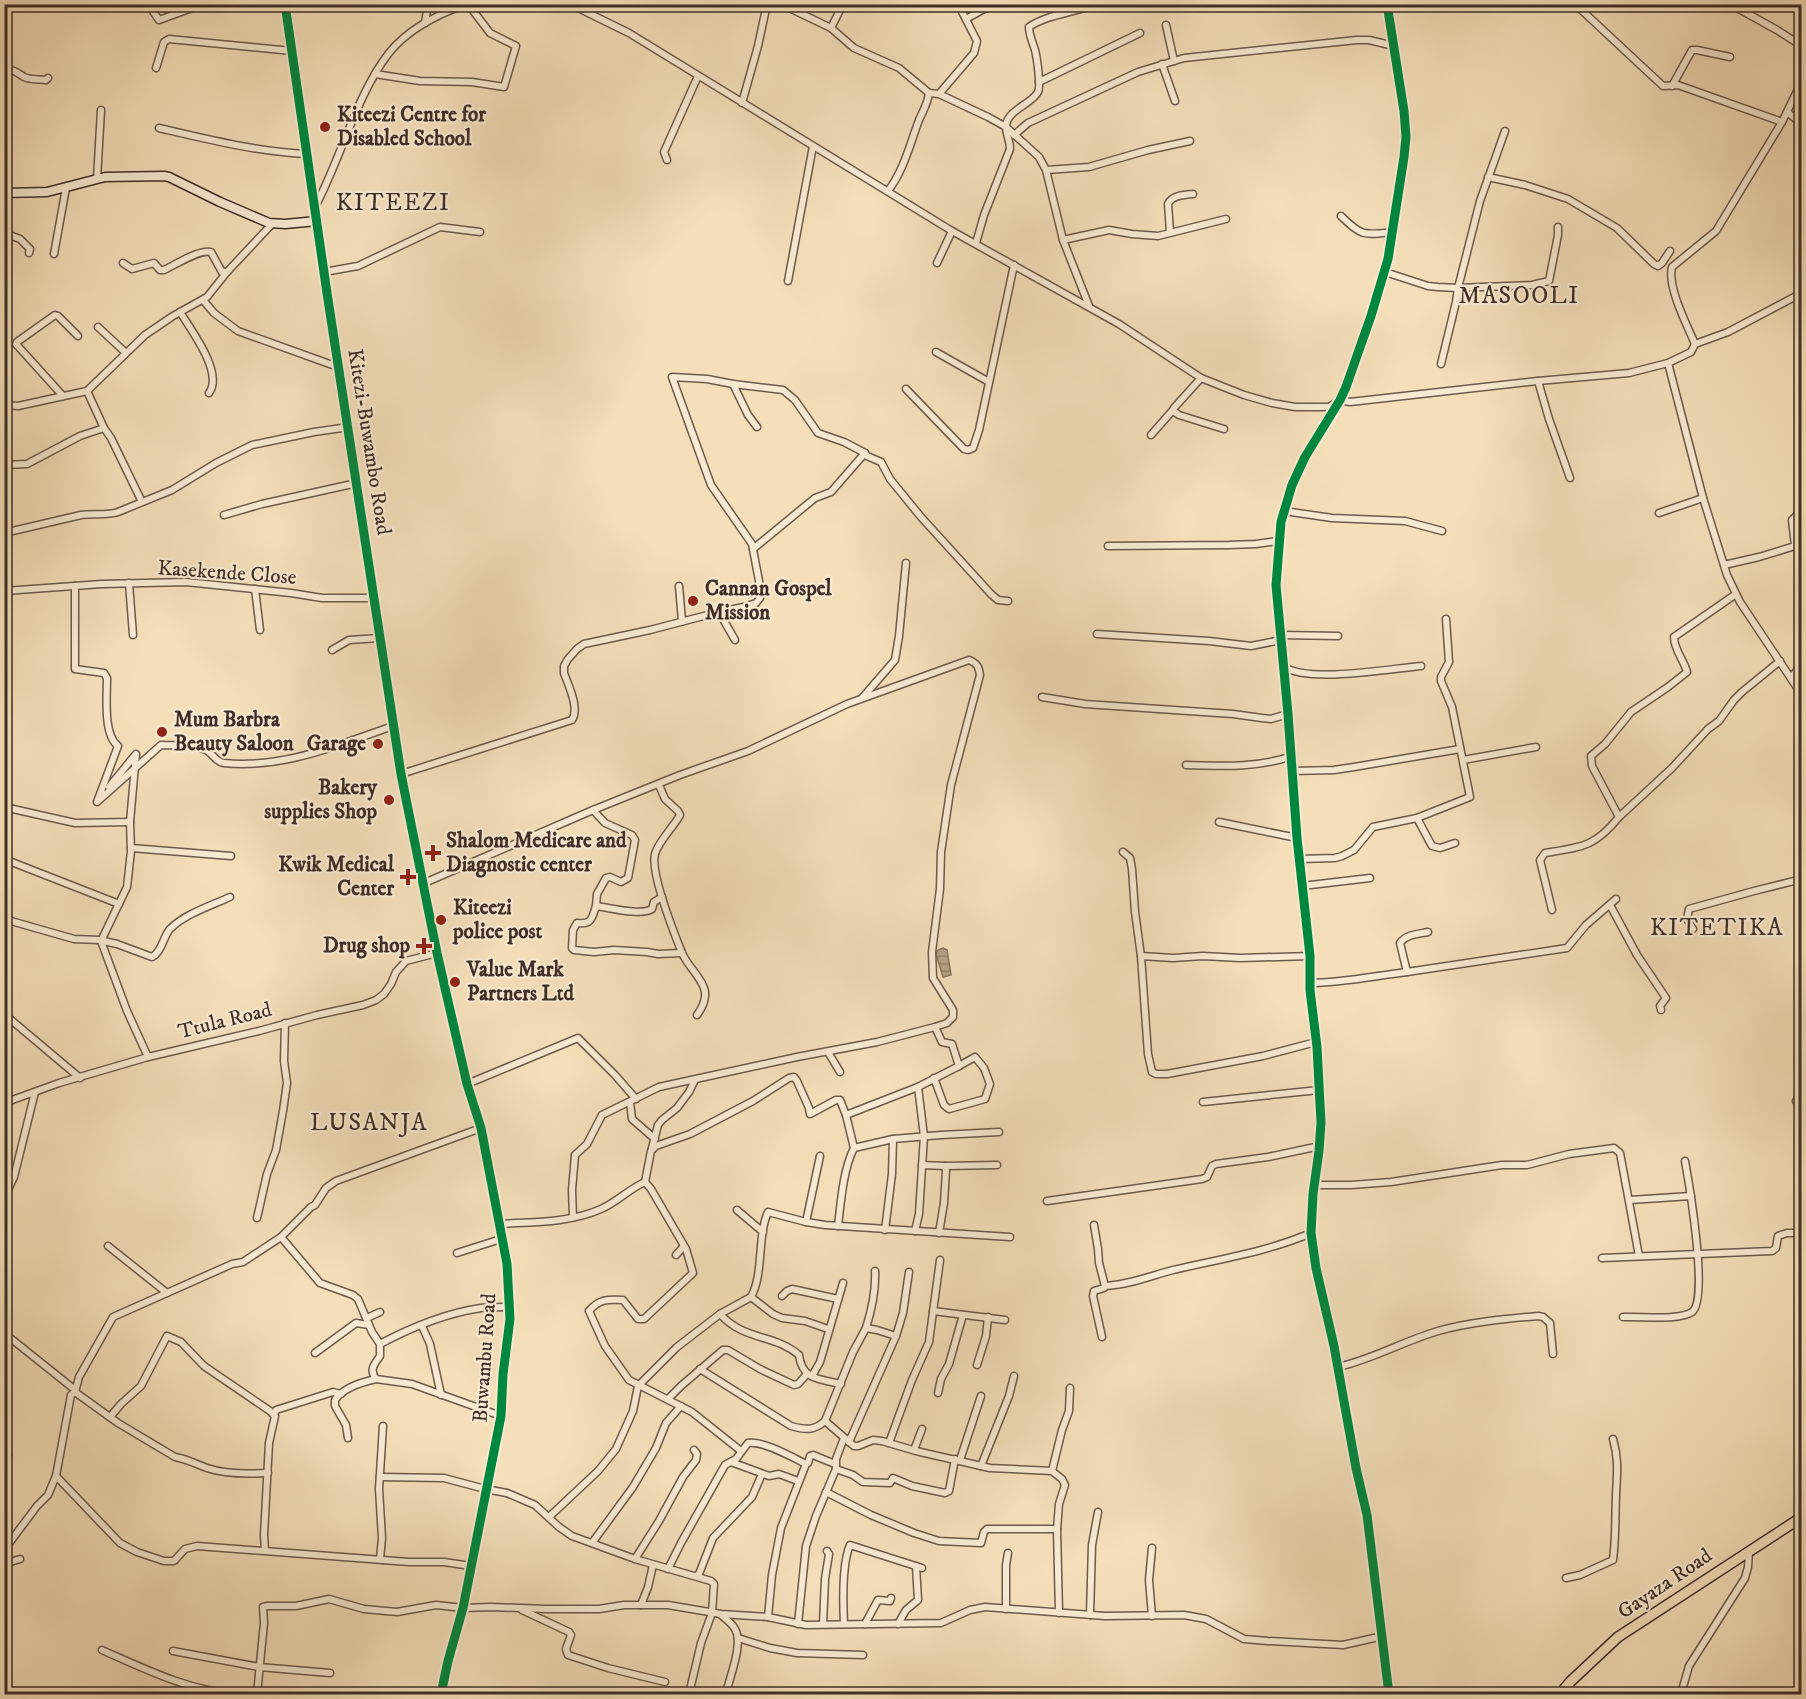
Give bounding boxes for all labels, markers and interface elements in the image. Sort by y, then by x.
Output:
place label: Kiteezi Centre for Disabled School [337,102,487,152]
marker: Kiteezi Centre for Disabled School [318,120,332,134]
district label: KITEEZI [336,188,450,218]
district label: MASOOLI [1458,281,1580,311]
street label: Kitezi-Buwambo Road [341,347,397,537]
street label: Kasekende Close [157,555,298,591]
place label: Cannan Gospel Mission [705,576,832,626]
marker: Cannan Gospel Mission [686,594,700,608]
place label: Mum Barbra Beauty Saloon [174,707,295,757]
marker: Mum Barbra Beauty Saloon [155,725,169,739]
place label: Garage [307,731,366,757]
marker: Garage [371,737,385,751]
place label: Bakery supplies Shop [264,775,378,825]
marker: Bakery supplies Shop [382,793,396,807]
place label: Shalom Medicare and Diagnostic center [446,828,627,878]
marker: Shalom Medicare and Diagnostic center [424,844,442,862]
place label: Kwik Medical Center [278,852,395,902]
marker: Kwik Medical Center [399,868,417,886]
place label: Kiteezi police post [452,895,542,945]
marker: Kiteezi police post [434,913,448,927]
district label: KITETIKA [1650,913,1784,943]
place label: Drug shop [323,933,410,959]
marker: Drug shop [415,937,433,955]
place label: Value Mark Partners Ltd [466,957,574,1007]
marker: Value Mark Partners Ltd [448,975,462,989]
street label: Ttula Road [176,997,275,1045]
district label: LUSANJA [310,1108,428,1138]
street label: Buwambu Road [468,1292,503,1423]
street label: Gayaza Road [1613,1543,1718,1625]

